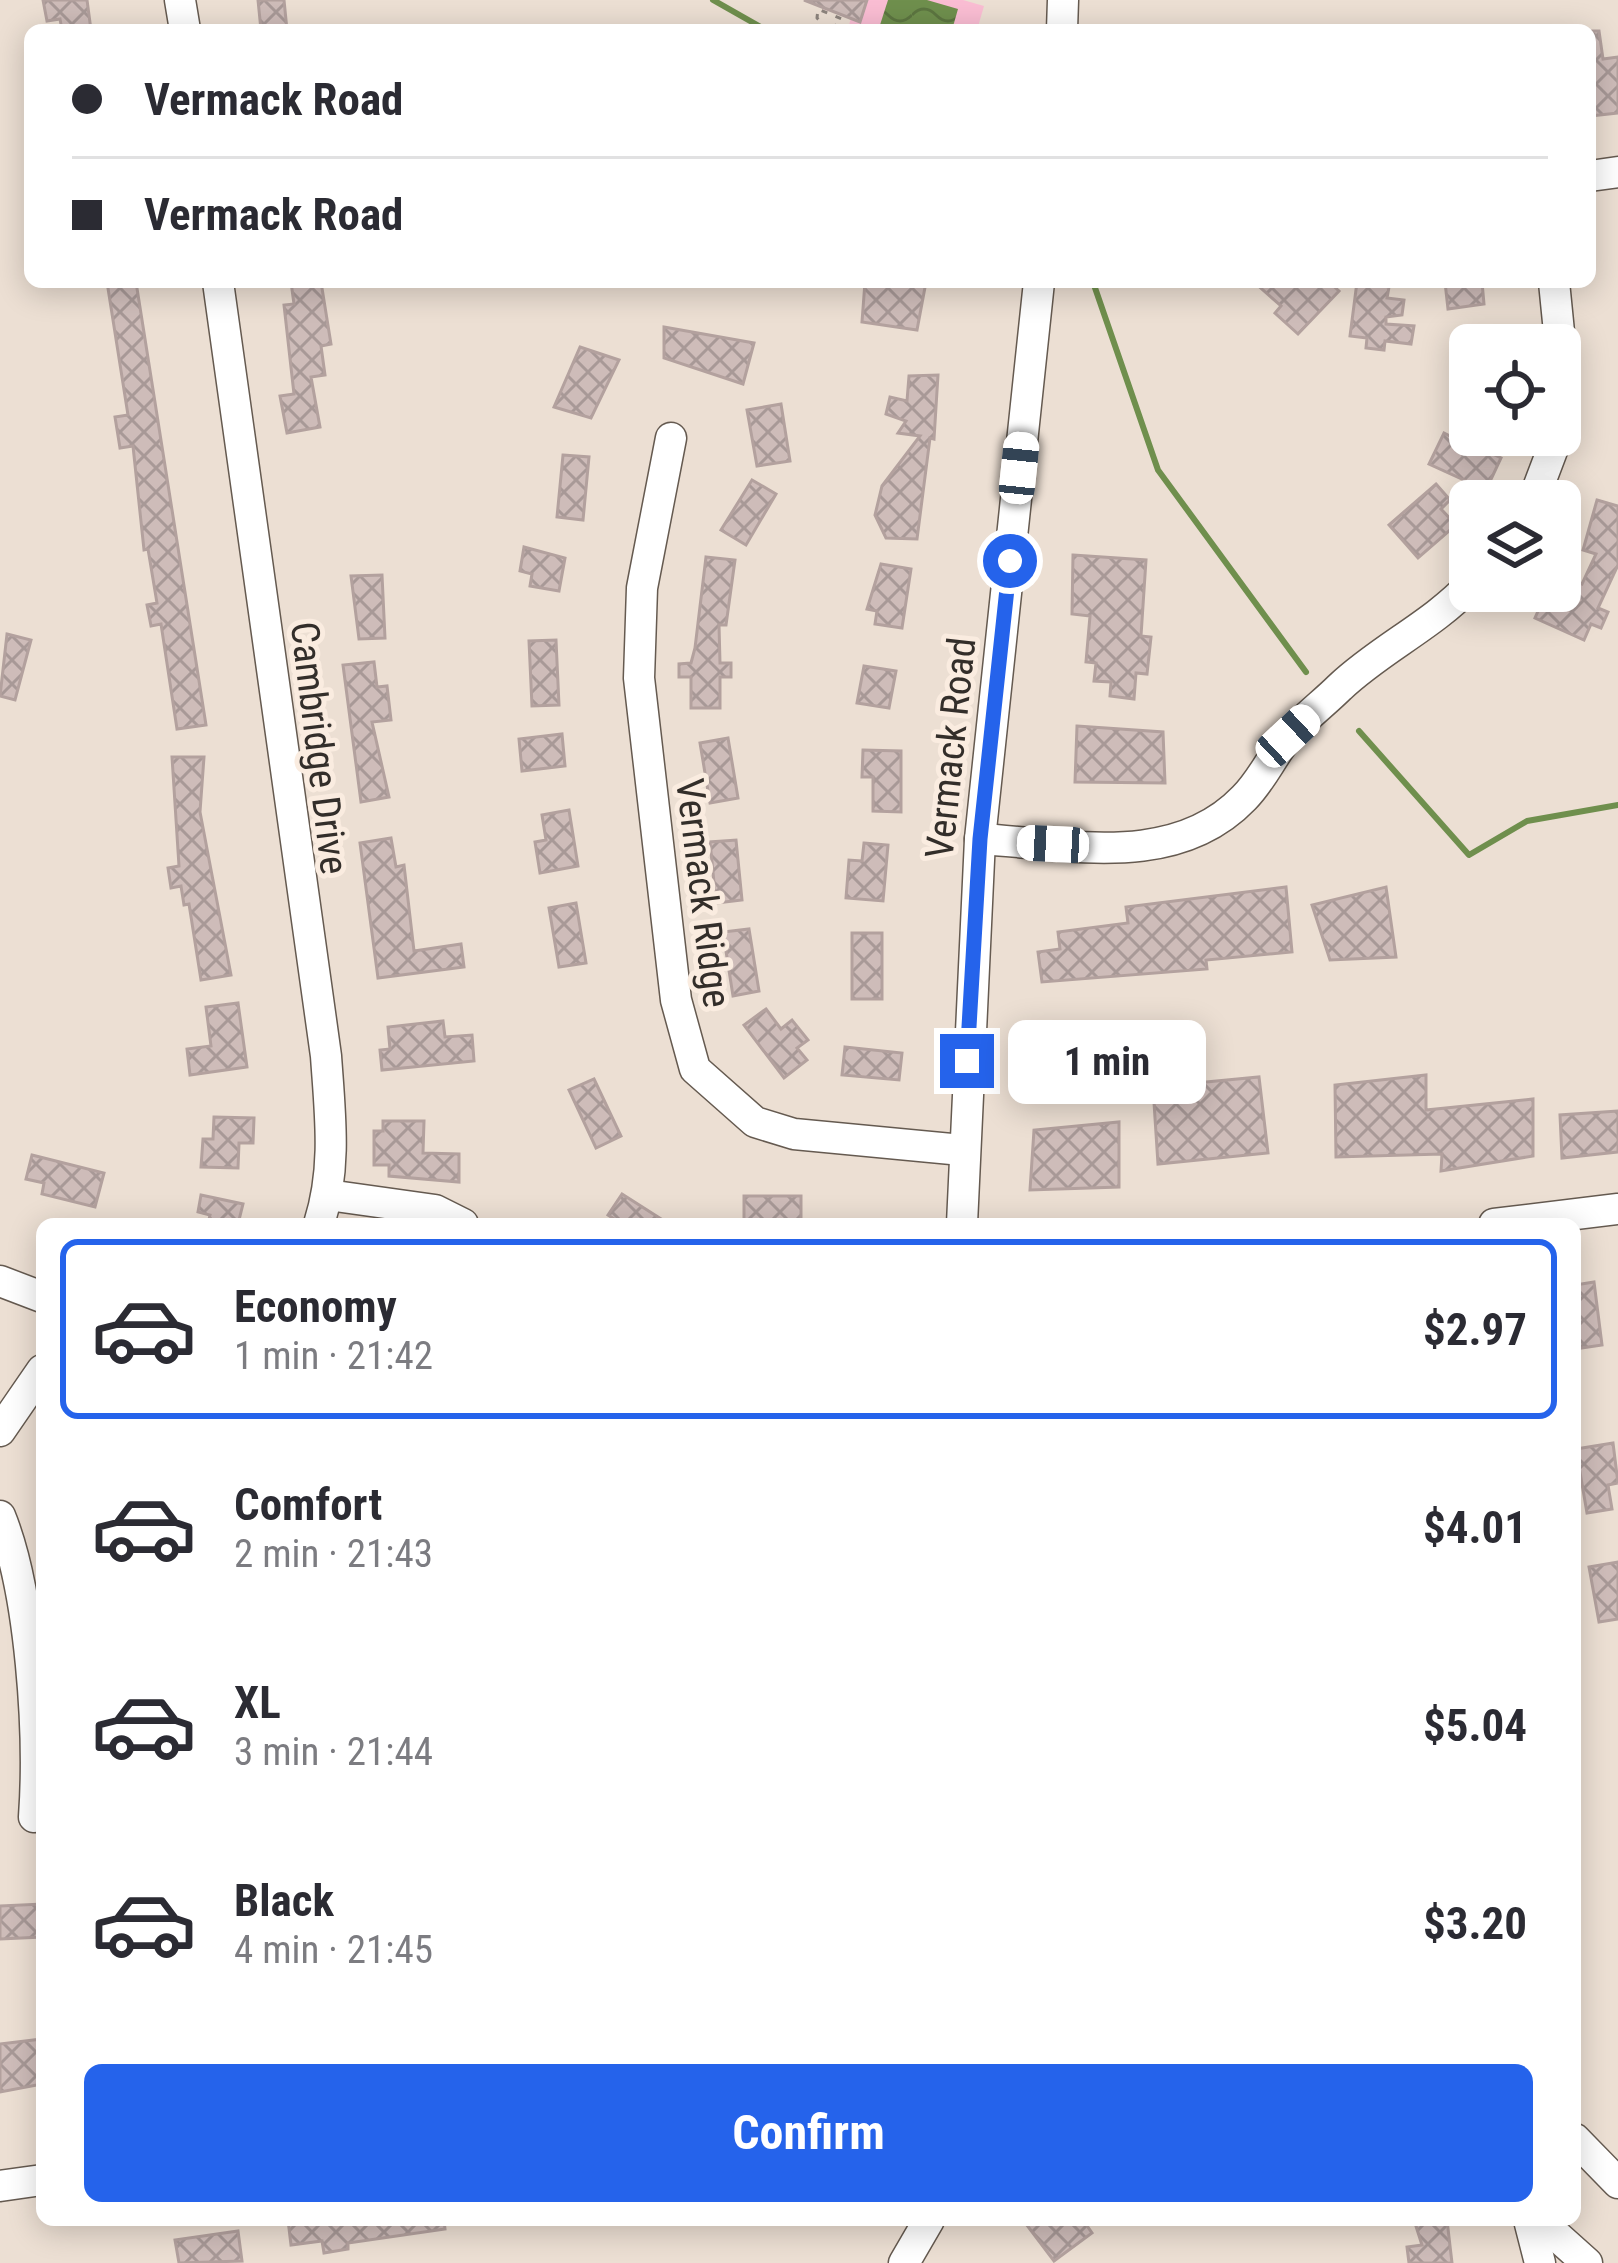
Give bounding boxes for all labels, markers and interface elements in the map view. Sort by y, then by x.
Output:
text: Vermack Road [144,73,403,126]
text: Vermack Road [144,188,403,241]
map controls [1449,324,1581,612]
button: locate [1449,324,1581,456]
car [997,430,1041,506]
button: layers [1449,480,1581,612]
route start [983,534,1037,588]
street label: Cambridge Drive [281,619,357,877]
street label: Vermack Road [917,635,985,861]
car [1249,698,1327,774]
street label: Vermack Ridge [666,776,740,1010]
car [1016,824,1090,864]
callout: 1 min [1009,1019,1207,1103]
route end [940,1034,994,1088]
text: 1 min [1064,1039,1150,1085]
icon: car [90,1275,198,1383]
text: Economy [234,1280,397,1333]
text: $2.97 [1423,1303,1527,1356]
text: 1 min · 21:42 [234,1333,433,1379]
icon: car [90,1473,198,1581]
text: Comfort [234,1478,382,1531]
text: $4.01 [1423,1501,1527,1554]
text: 2 min · 21:43 [234,1531,433,1577]
icon: car [90,1671,198,1779]
text: XL [234,1676,281,1729]
text: $5.04 [1423,1699,1527,1752]
text: 3 min · 21:44 [234,1729,433,1775]
icon: car [90,1869,198,1977]
text: Black [234,1874,334,1927]
text: $3.20 [1423,1897,1527,1950]
text: 4 min · 21:45 [234,1927,433,1973]
button: Confirm [84,2064,1533,2202]

